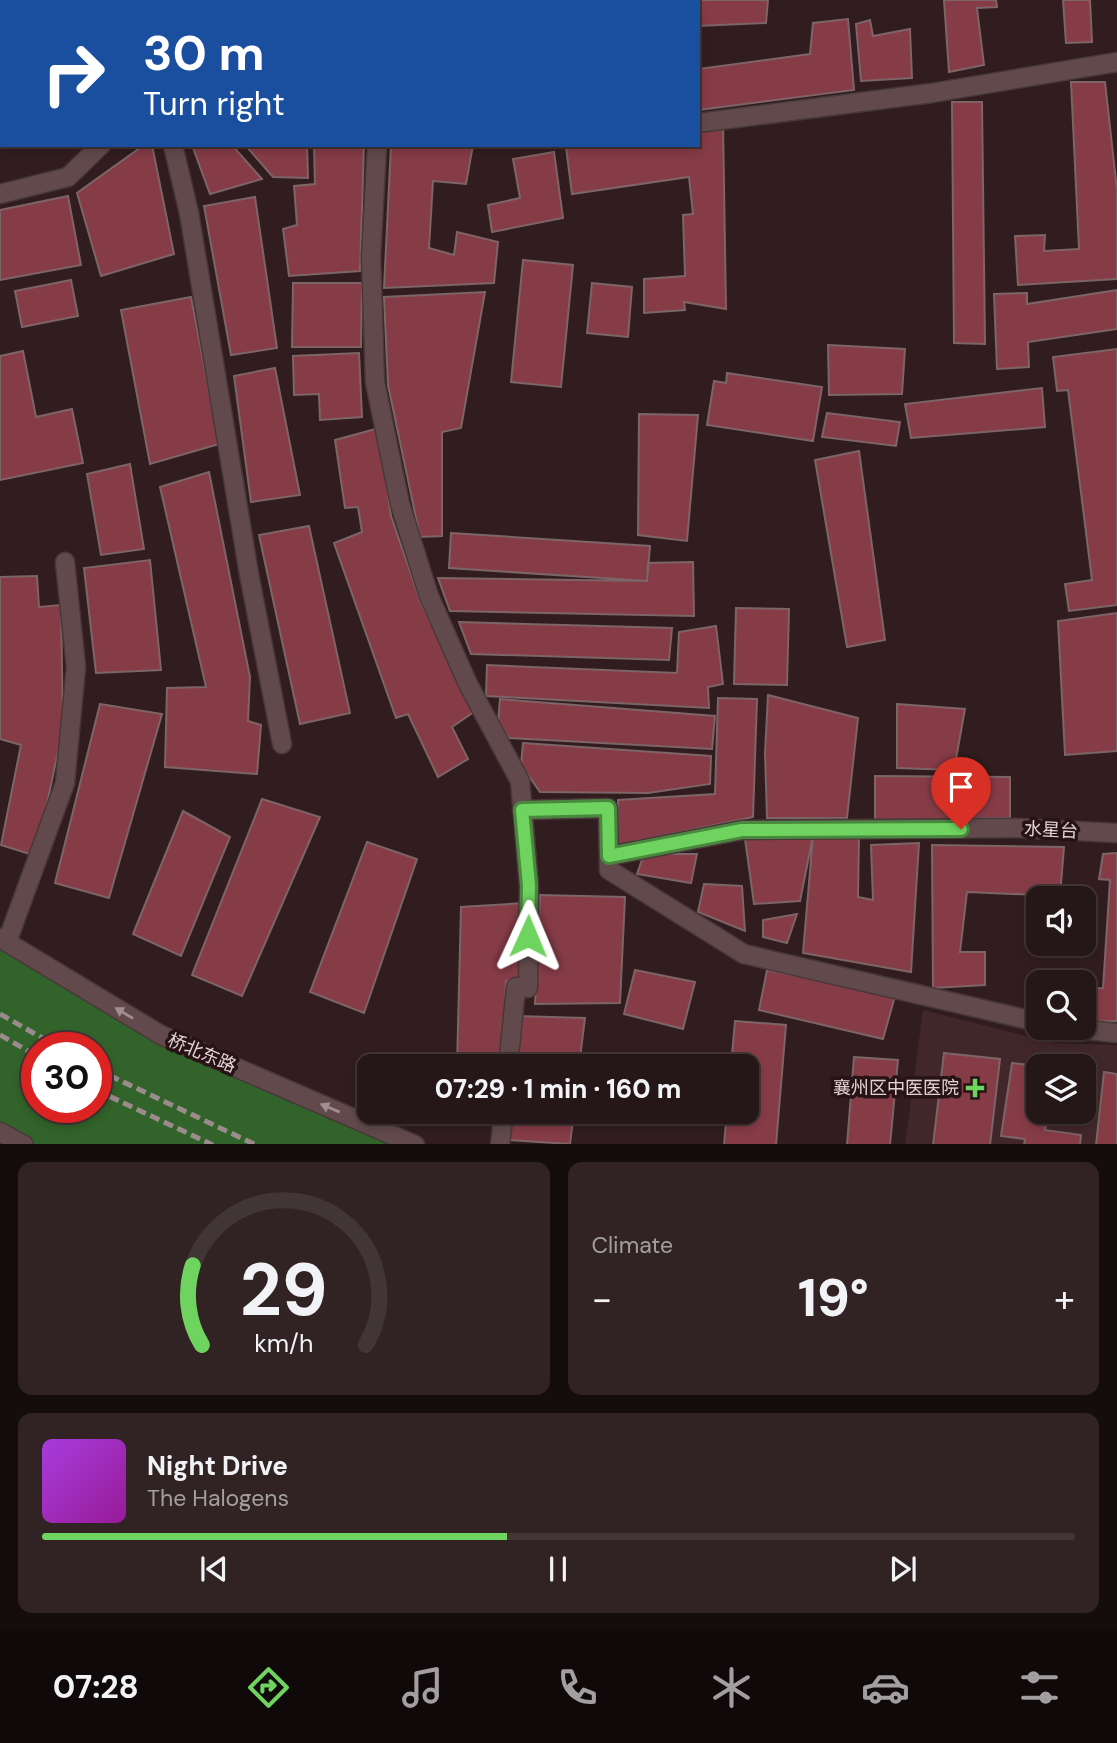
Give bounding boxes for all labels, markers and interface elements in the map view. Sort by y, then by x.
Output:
text: 30 m [143,21,265,85]
icon: right [28,28,119,119]
text: Turn right [143,83,285,125]
pin [931,757,991,829]
icon: arrive [942,768,980,806]
street label: 水星台 [1023,817,1079,843]
map controls [1026,886,1096,1124]
button: sound [1026,886,1096,956]
position arrow [491,899,565,973]
button: search [1026,970,1096,1040]
one-way arrow [114,1006,133,1019]
street label: 桥北东路 [164,1028,240,1078]
speed limit sign: 30 [21,1032,112,1123]
button: layers [1026,1054,1096,1124]
text: 07:29 · 1 min · 160 m [435,1072,681,1106]
place label: 襄州区中医医院 [833,1076,959,1100]
marker: 襄州区中医医院 [965,1078,985,1098]
one-way arrow [320,1102,340,1114]
text: Climate [592,1230,673,1260]
text: 29 [240,1243,328,1338]
text: 19° [798,1264,869,1332]
text: − [592,1274,612,1324]
text: + [1054,1274,1075,1324]
text: km/h [254,1326,313,1359]
text: Night Drive [147,1449,288,1483]
text: The Halogens [147,1483,289,1513]
icon: previous [195,1550,233,1588]
icon: pause [539,1550,577,1588]
icon: next [884,1550,922,1588]
icon: directions [244,1663,293,1712]
icon: music [398,1663,447,1712]
icon: phone [553,1663,602,1712]
icon: climate [707,1663,756,1712]
icon: car [861,1663,910,1712]
icon: filters [1015,1663,1064,1712]
text: 07:28 [53,1666,139,1708]

